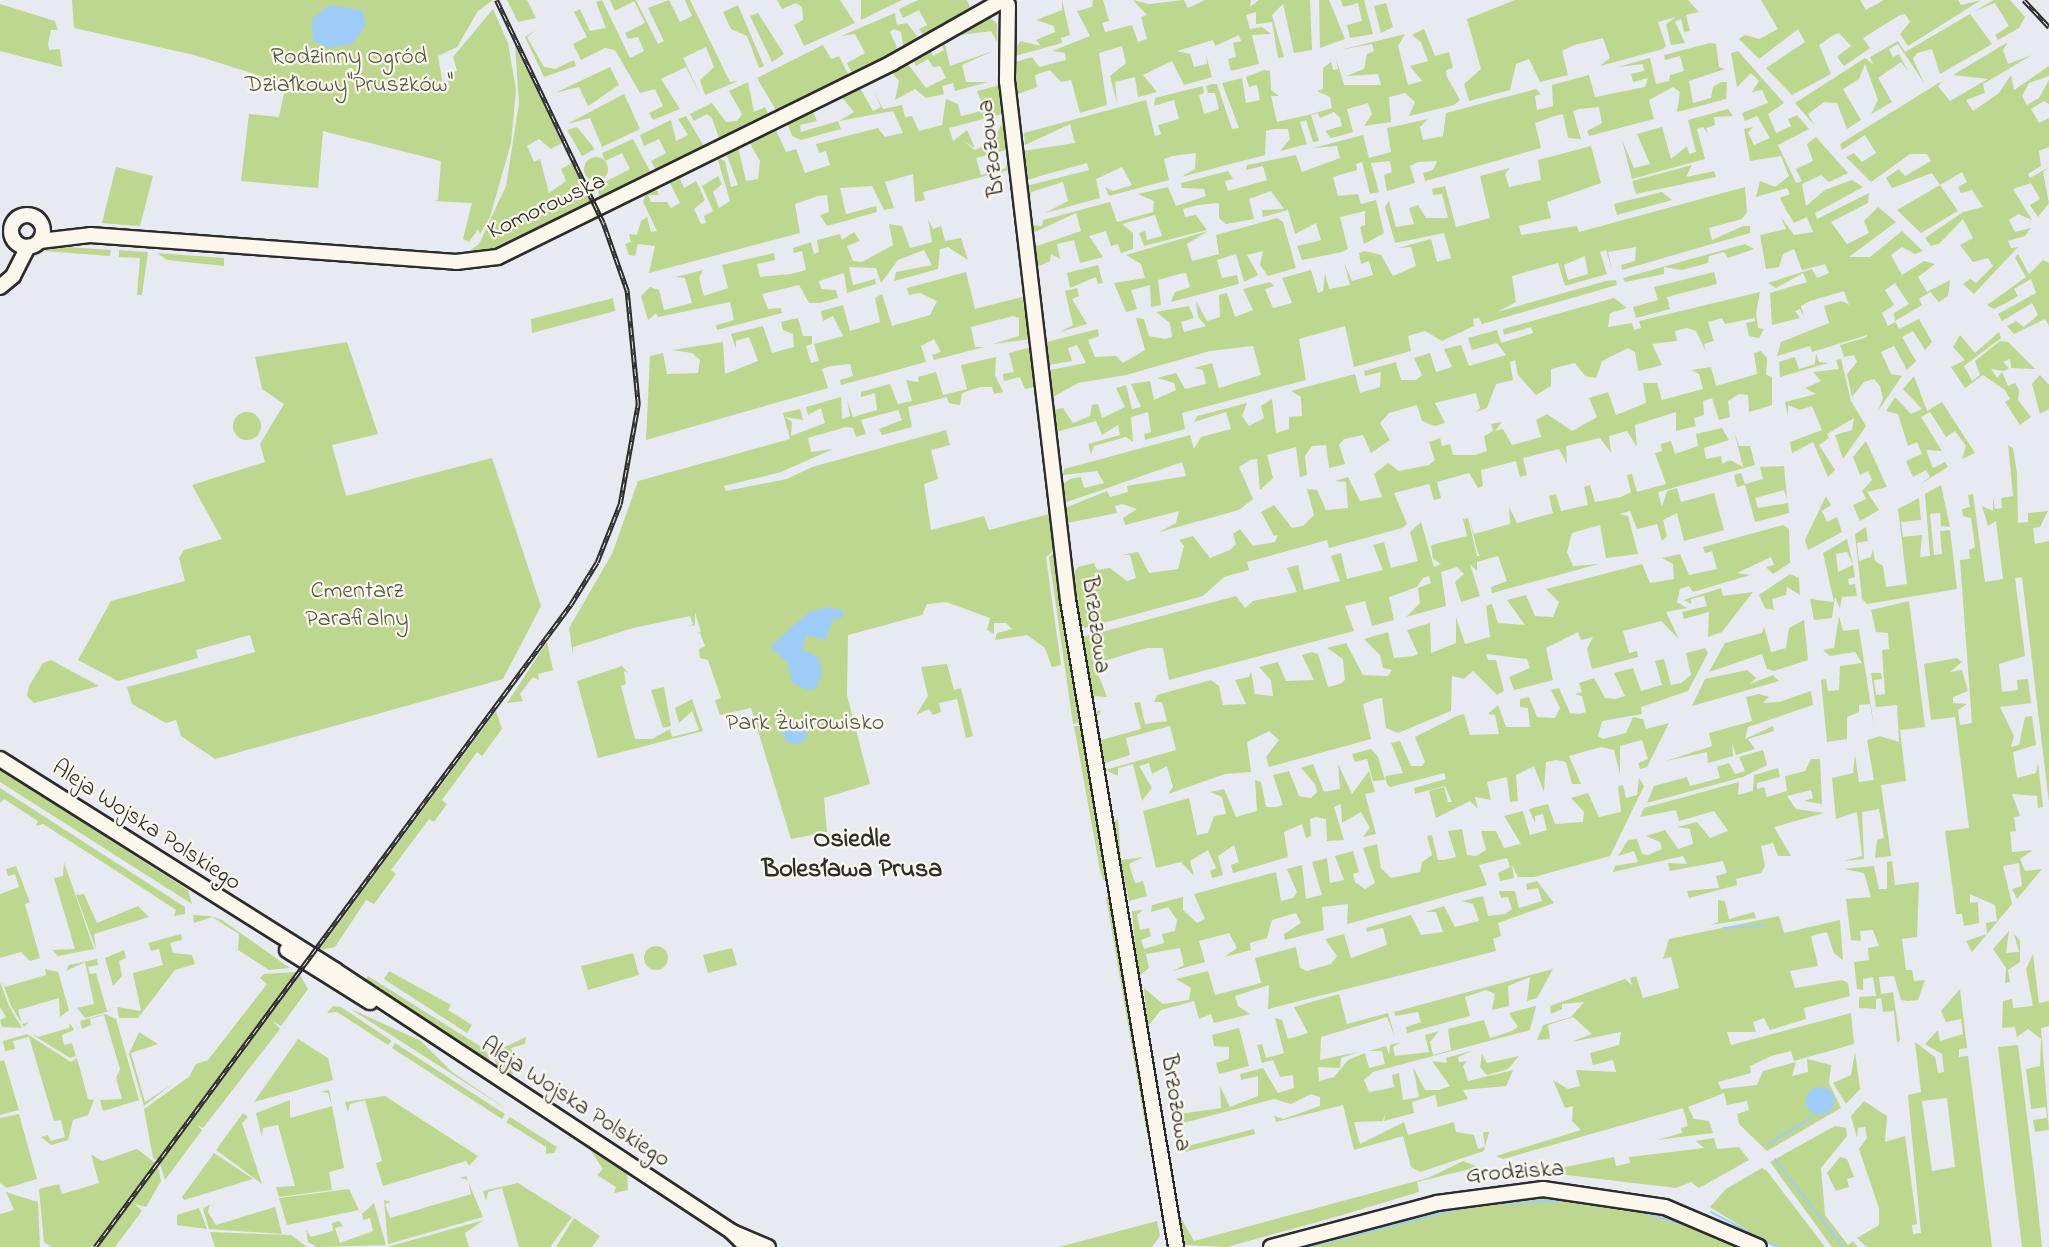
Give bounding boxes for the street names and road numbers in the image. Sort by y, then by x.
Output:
street label: Brzozowa [972,98,1012,198]
street label: Komorowska [484,167,610,247]
street label: Brzozowa [1074,575,1116,675]
street label: Aleja Wojska Polskiego [46,754,246,898]
street label: Aleja Wojska Polskiego [475,1031,675,1175]
street label: Brzozowa [1153,1053,1197,1153]
street label: Grodziska [1465,1155,1565,1191]

